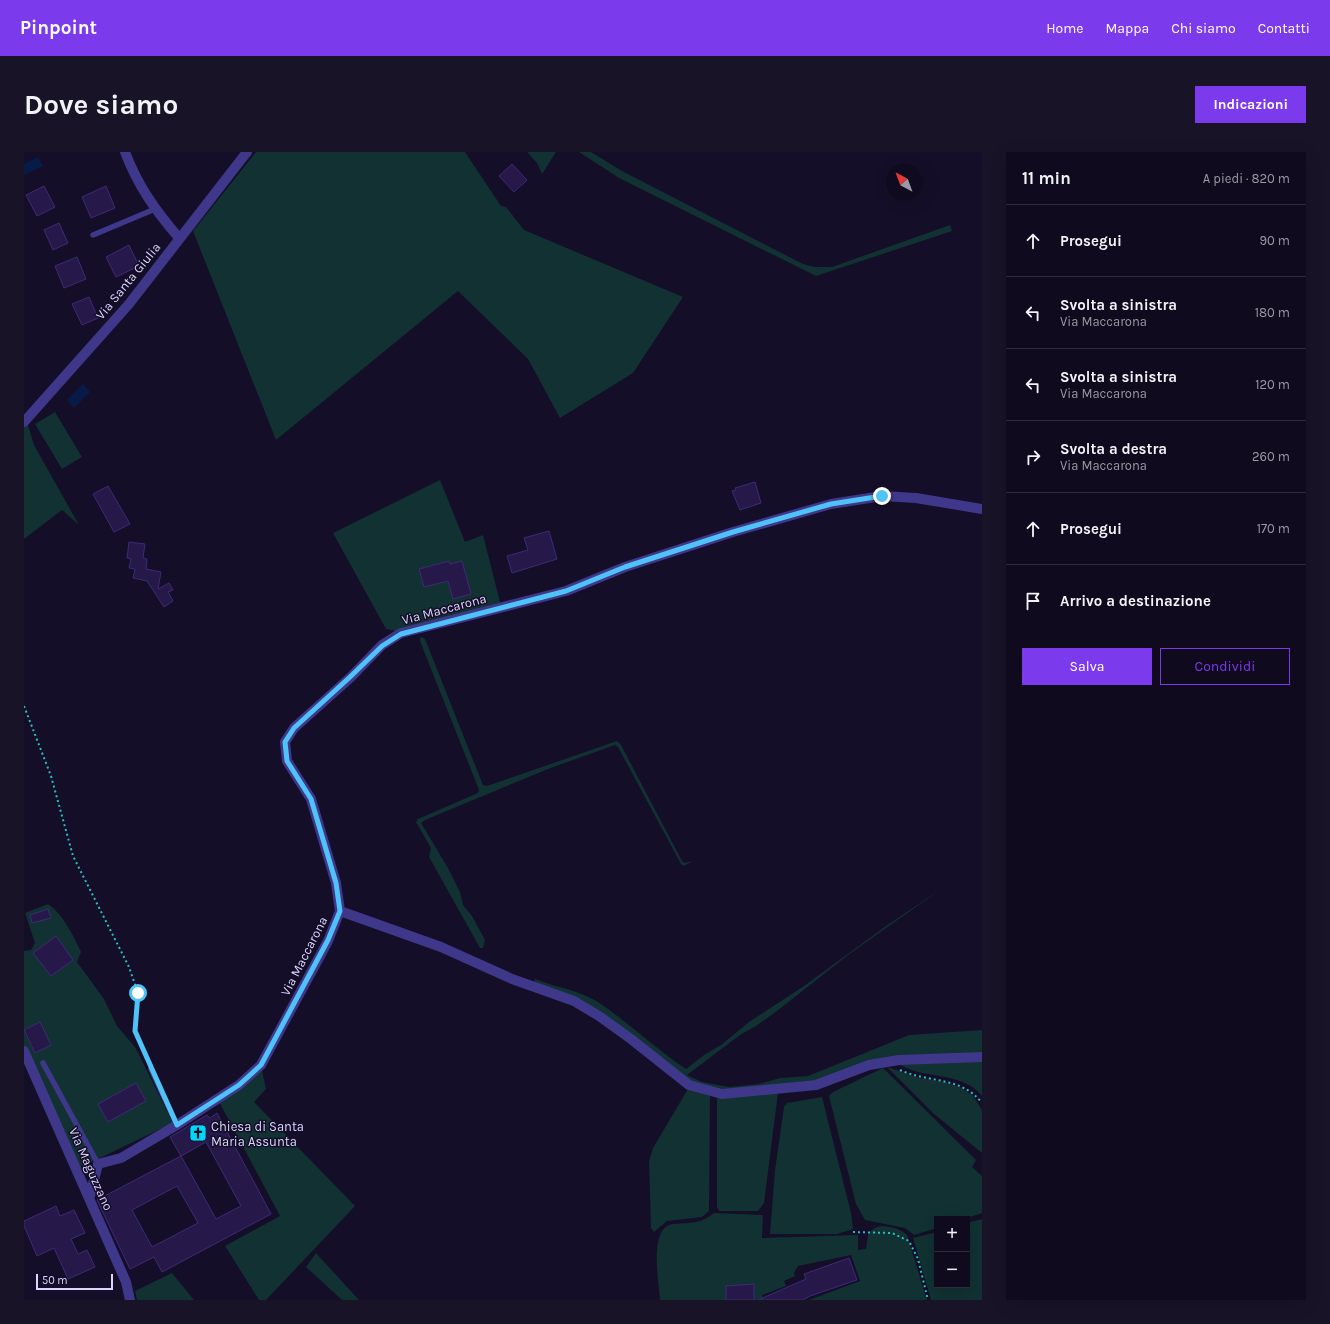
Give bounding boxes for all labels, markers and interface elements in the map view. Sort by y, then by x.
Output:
text: Pinpoint [20,17,97,39]
text: Home [1046,20,1083,37]
text: Mappa [1105,20,1149,37]
text: Chi siamo [1171,20,1236,37]
text: Contatti [1258,20,1310,37]
button: Indicazioni [1195,86,1306,123]
text: Dove siamo [24,88,178,121]
north arrow [886,164,922,200]
text: 11 min [1022,168,1071,188]
text: A piedi · 820 m [1203,171,1290,186]
icon: ahead [1022,230,1044,252]
text: Prosegui [1060,232,1122,250]
text: 90 m [1259,233,1290,248]
street label: Via Santa Giulia [93,240,163,322]
text: Svolta a sinistra [1060,296,1177,314]
icon: left [1022,302,1044,324]
text: 180 m [1255,305,1290,320]
text: Via Maccarona [1060,314,1147,329]
text: Svolta a sinistra [1060,368,1177,386]
icon: left [1022,374,1044,396]
text: 120 m [1255,377,1290,392]
text: Via Maccarona [1060,386,1147,401]
text: Svolta a destra [1060,440,1167,458]
icon: right [1022,446,1044,468]
text: 260 m [1252,449,1290,464]
text: Via Maccarona [1060,458,1147,473]
route end [873,487,891,505]
icon: ahead [1022,518,1044,540]
text: Prosegui [1060,520,1122,538]
text: 170 m [1257,521,1290,536]
street label: Via Maccarona [400,590,488,628]
icon: arrive [1022,590,1044,612]
text: Arrivo a destinazione [1060,592,1211,610]
button: Salva [1022,648,1152,685]
button: Condividi [1160,648,1290,685]
street label: Via Maccarona [278,914,330,998]
route start [129,984,147,1002]
place label: Chiesa di Santa Maria Assunta [211,1119,304,1149]
church icon: Chiesa di Santa Maria Assunta [188,1123,208,1143]
street label: Via Maguzzano [66,1125,116,1213]
map controls [934,1216,970,1288]
button: + [934,1216,970,1252]
button: − [934,1252,970,1288]
scale bar [36,1272,113,1291]
text: 50 m [42,1274,68,1287]

